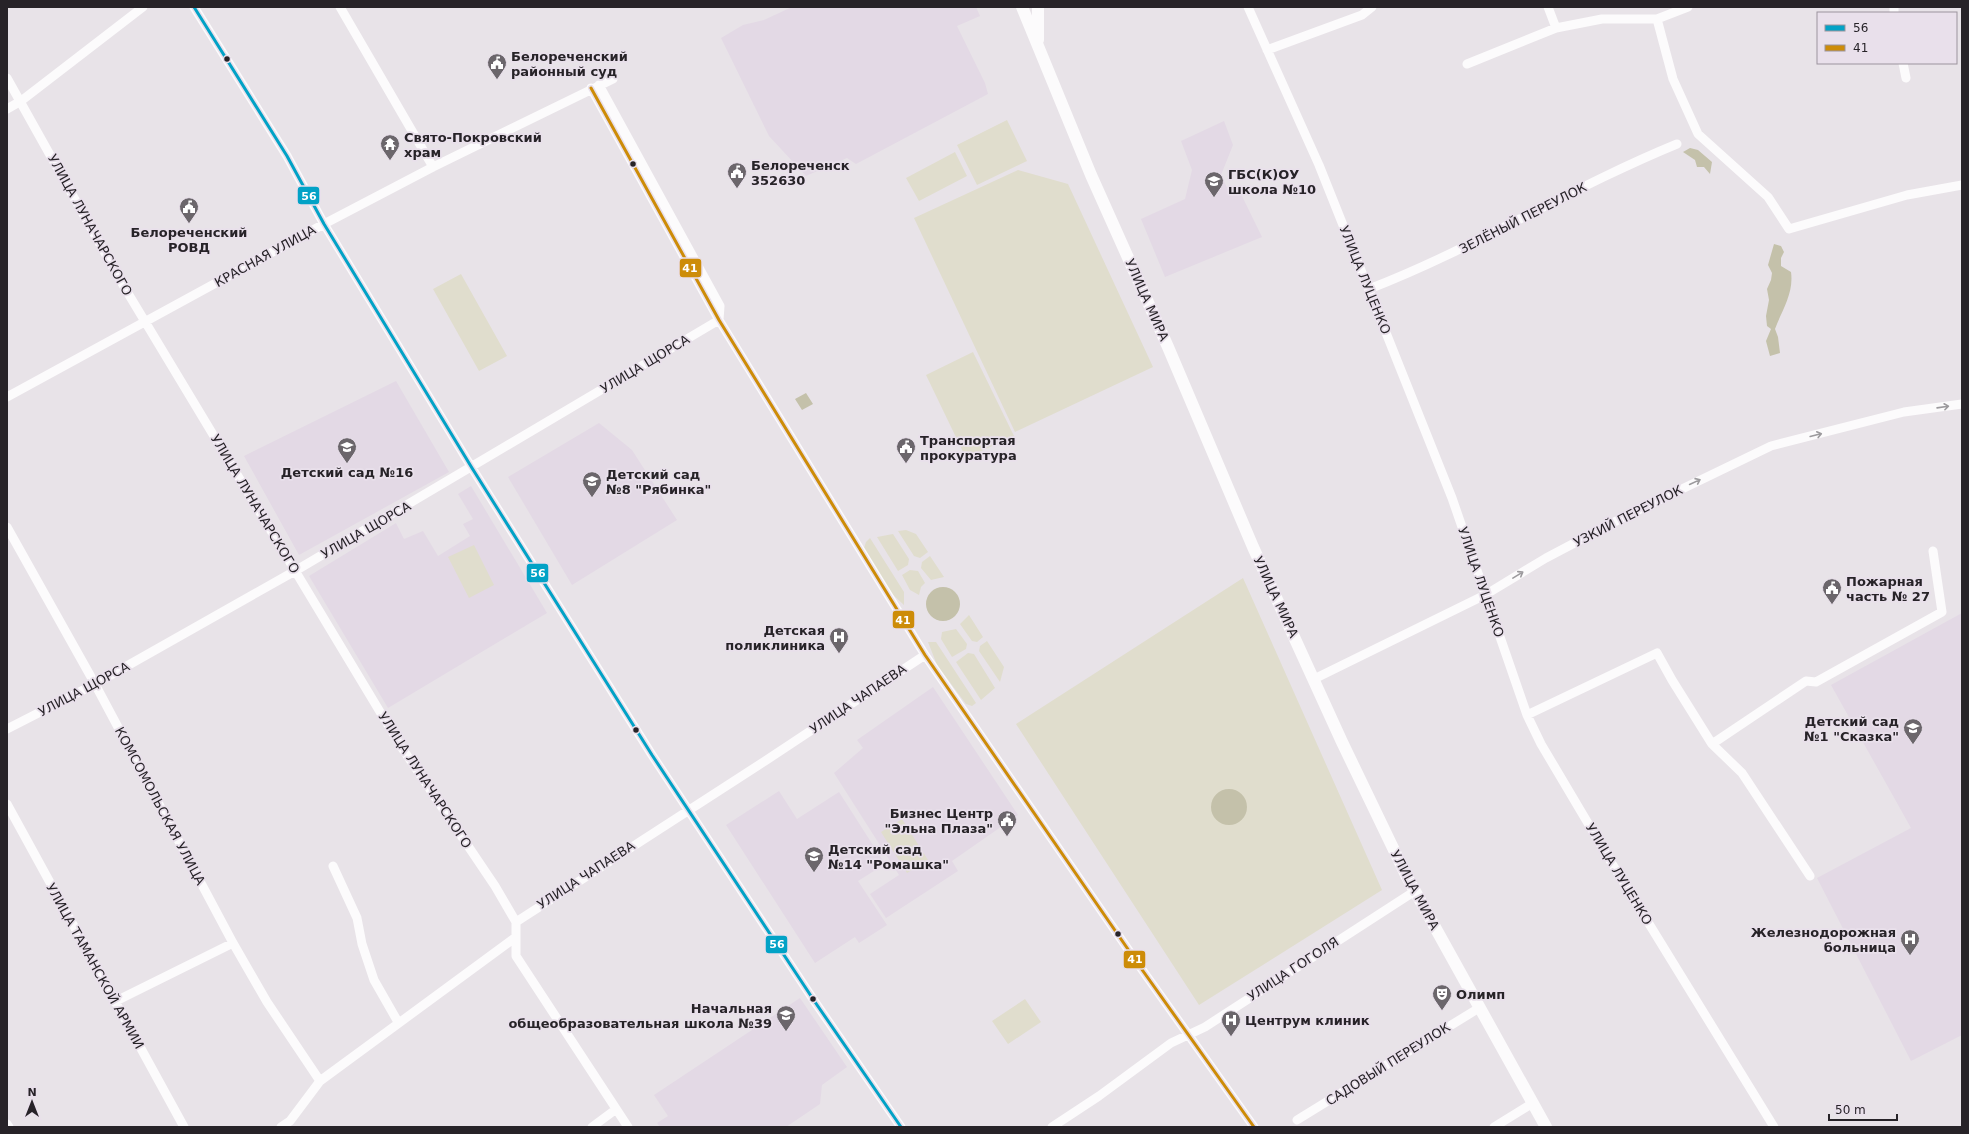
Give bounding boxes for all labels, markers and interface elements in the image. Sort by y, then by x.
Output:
legend [1817,12,1957,64]
text: 56 [1853,21,1868,35]
text: 41 [1853,41,1868,55]
place label: Белореченский районный суд [511,49,628,79]
public building icon: Белореченский районный суд [486,52,508,80]
unlabelled marker [222,54,232,64]
place label: Свято-Покровский храм [404,130,542,160]
temple icon: Свято-Покровский храм [379,133,401,161]
street label: УЛИЦА ЛУНАЧАРСКОГО [45,152,135,298]
place label: Белореченск 352630 [751,158,850,188]
unlabelled marker [628,159,638,169]
public building icon: Белореченск 352630 [726,161,748,189]
place label: ГБС(К)ОУ школа №10 [1228,167,1316,197]
school or university icon: ГБС(К)ОУ школа №10 [1203,170,1225,198]
street label: ЗЕЛЁНЫЙ ПЕРЕУЛОК [1457,179,1589,257]
line badge: 56 [297,186,320,205]
text: 56 [301,190,317,203]
public building icon: Белореченский РОВД [178,196,200,224]
street label: КРАСНАЯ УЛИЦА [212,222,318,290]
street label: УЛИЦА ЛУЦЕНКО [1336,224,1394,336]
place label: Белореченский РОВД [131,225,247,255]
street label: УЛИЦА МИРА [1122,257,1172,343]
line badge: 41 [679,258,702,278]
text: 41 [682,262,698,275]
street label: УЛИЦА ЩОРСА [598,332,692,396]
one-way arrow [1936,403,1949,411]
one-way arrow [1809,431,1822,438]
street label: УЛИЦА ЛУНАЧАРСКОГО [208,432,302,576]
place label: Транспортая прокуратура [920,433,1017,463]
school or university icon: Детский сад №16 [336,436,358,464]
public building icon: Транспортая прокуратура [895,436,917,464]
place label: Детский сад №16 [281,465,413,480]
place label: Детский сад №8 "Рябинка" [606,467,711,497]
school or university icon: Детский сад №8 "Рябинка" [581,470,603,498]
one-way arrow [1689,478,1701,485]
street label: УЗКИЙ ПЕРЕУЛОК [1571,482,1685,550]
street label: УЛИЦА ЩОРСА [319,498,413,562]
street label: УЛИЦА ЛУЦЕНКО [1455,525,1507,639]
street label: УЛИЦА МИРА [1251,554,1301,640]
line badge: 56 [526,563,549,583]
text: 56 [530,567,546,580]
one-way arrow [1512,570,1524,578]
place label: Пожарная часть № 27 [1846,574,1930,604]
public building icon: Пожарная часть № 27 [1821,577,1843,605]
line badge: 41 [892,610,915,629]
text: 41 [895,614,911,627]
place label: Детская поликлиника [725,623,825,653]
hospital icon: Детская поликлиника [828,626,850,654]
street label: УЛИЦА ЩОРСА [36,659,132,719]
street label: УЛИЦА ЧАПАЕВА [807,661,909,737]
street label: УЛИЦА ЛУНАЧАРСКОГО [375,709,475,851]
place label: Детский сад №1 "Сказка" [1804,714,1899,744]
school or university icon: Детский сад №1 "Сказка" [1902,717,1924,745]
street label: КОМСОМОЛЬСКАЯ УЛИЦА [112,724,208,888]
unlabelled marker [631,725,641,735]
place label: Бизнес Центр "Эльна Плаза" [884,806,993,836]
public building icon: Бизнес Центр "Эльна Плаза" [996,809,1018,837]
street label: УЛИЦА ЛУЦЕНКО [1583,821,1655,927]
street label: УЛИЦА ЧАПАЕВА [535,838,638,912]
place label: Детский сад №14 "Ромашка" [828,842,949,872]
school or university icon: Детский сад №14 "Ромашка" [803,845,825,873]
street label: УЛИЦА МИРА [1388,848,1442,933]
street label: УЛИЦА ТАМАНСКОЙ АРМИИ [43,881,147,1051]
place label: Железнодорожная больница [1751,925,1896,955]
hospital icon: Железнодорожная больница [1899,928,1921,956]
unlabelled marker [1113,929,1123,939]
street label: УЛИЦА ГОГОЛЯ [1245,934,1341,1004]
line badge: 56 [765,935,788,954]
text: 56 [769,938,785,951]
line badge: 41 [1123,950,1146,969]
text: 41 [1127,953,1143,966]
theatre icon: Олимп [1431,983,1453,1011]
place label: Олимп [1456,987,1505,1002]
unlabelled marker [808,994,818,1004]
place label: Начальная общеобразовательная школа №39 [508,1001,772,1031]
school or university icon: Начальная общеобразовательная школа №39 [775,1004,797,1032]
hospital icon: Центрум клиник [1220,1009,1242,1037]
place label: Центрум клиник [1245,1013,1370,1028]
street label: САДОВЫЙ ПЕРЕУЛОК [1323,1020,1453,1108]
north arrow [12,1082,52,1122]
text: N [27,1086,37,1099]
scale bar [1829,1096,1897,1122]
text: 50 m [1835,1103,1866,1117]

